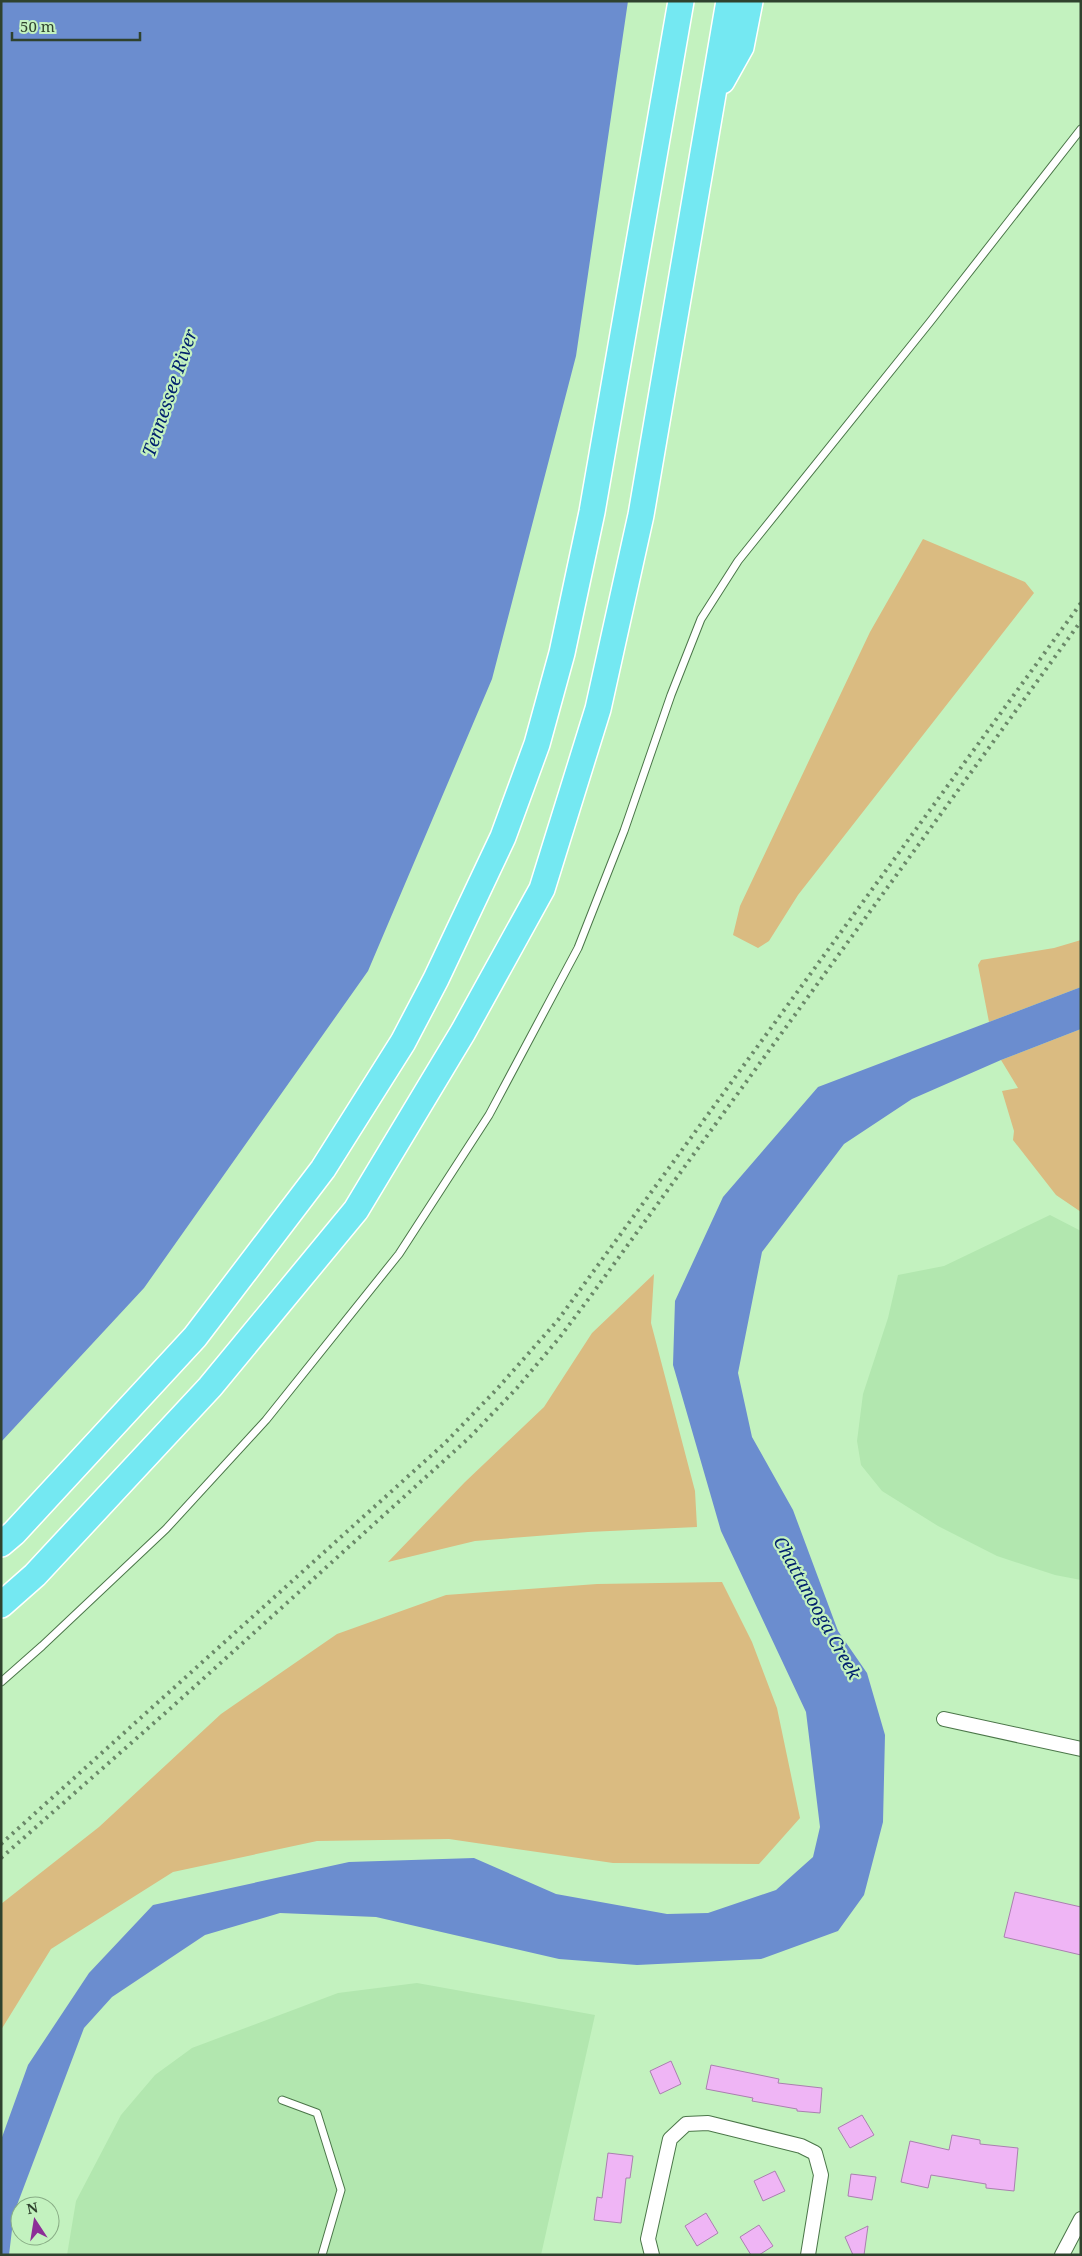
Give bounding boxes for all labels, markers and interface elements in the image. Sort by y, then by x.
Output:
scale bar [12,10,140,42]
text: 50 m [20,16,55,36]
water label: Tennessee River [136,325,202,460]
water label: Chattanooga Creek [769,1532,868,1684]
north arrow [10,2196,60,2246]
text: N [25,2197,40,2218]

